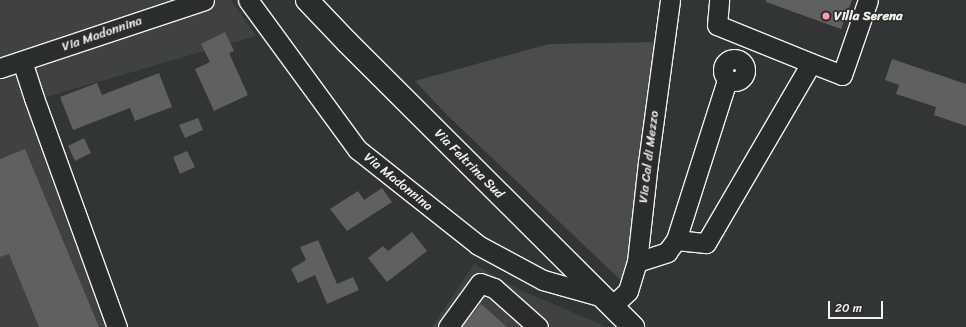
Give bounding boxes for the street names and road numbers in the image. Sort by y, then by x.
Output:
street label: Via Madonnina [60,13,144,55]
street label: Via Cal di Mezzo [636,110,662,204]
street label: Via Feltrina Sud [431,126,507,202]
street label: Via Madonnina [361,150,435,214]

